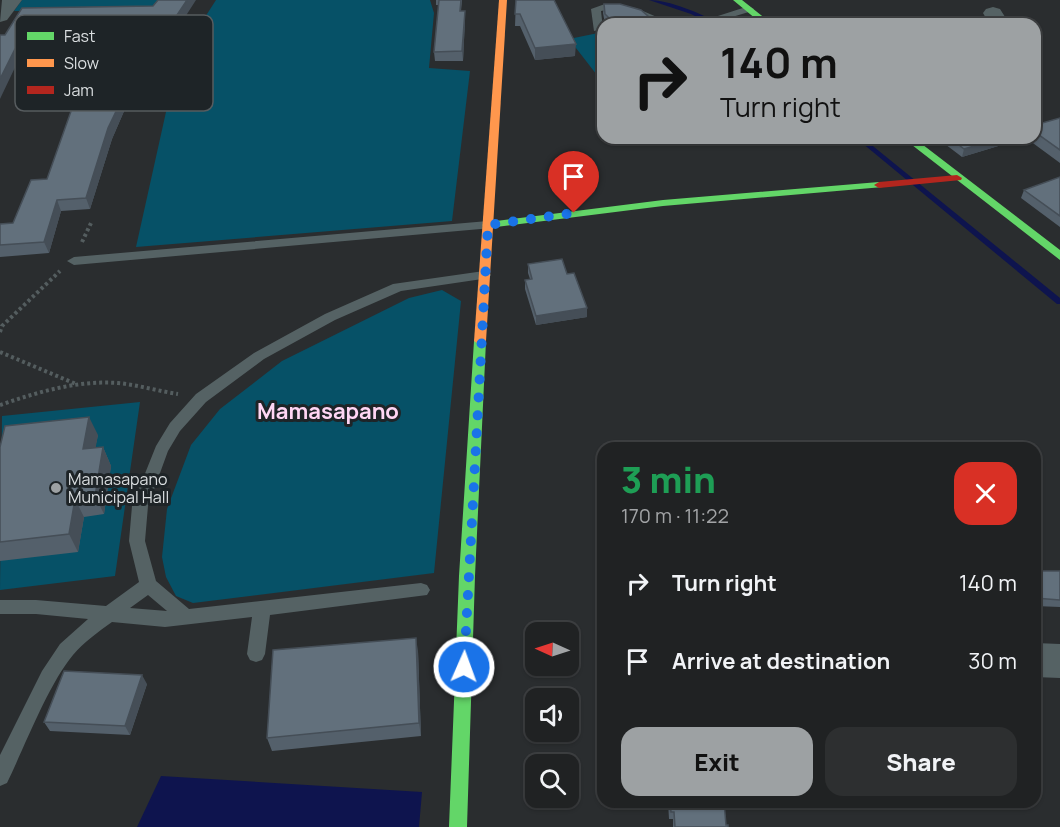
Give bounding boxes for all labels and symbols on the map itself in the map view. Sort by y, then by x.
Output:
legend [15,15,213,111]
text: Fast [64,25,95,47]
text: Slow [64,52,99,74]
text: Jam [64,79,94,101]
pin [548,151,599,213]
district label: Mamasapano [257,396,399,426]
place label: Mamasapano Municipal Hall [68,468,169,508]
marker: Mamasapano Municipal Hall [49,481,63,495]
north arrow [525,622,579,676]
position arrow [432,635,496,699]

